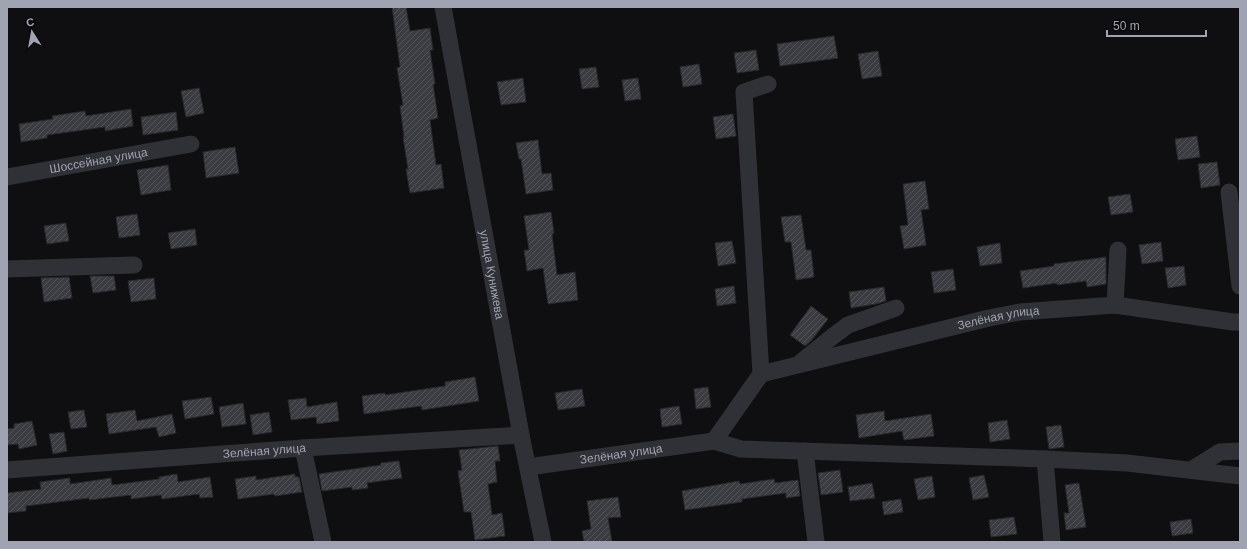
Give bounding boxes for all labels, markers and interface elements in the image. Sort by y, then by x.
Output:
north arrow [12,12,52,52]
scale bar [1107,12,1206,38]
text: С [25,16,35,29]
text: 50 m [1113,19,1140,33]
street label: Шоссейная улица [48,145,149,176]
street label: улица Кунижева [477,229,507,321]
street label: Зелёная улица [956,304,1040,333]
street label: Зелёная улица [222,441,307,461]
street label: Зелёная улица [579,441,664,467]

